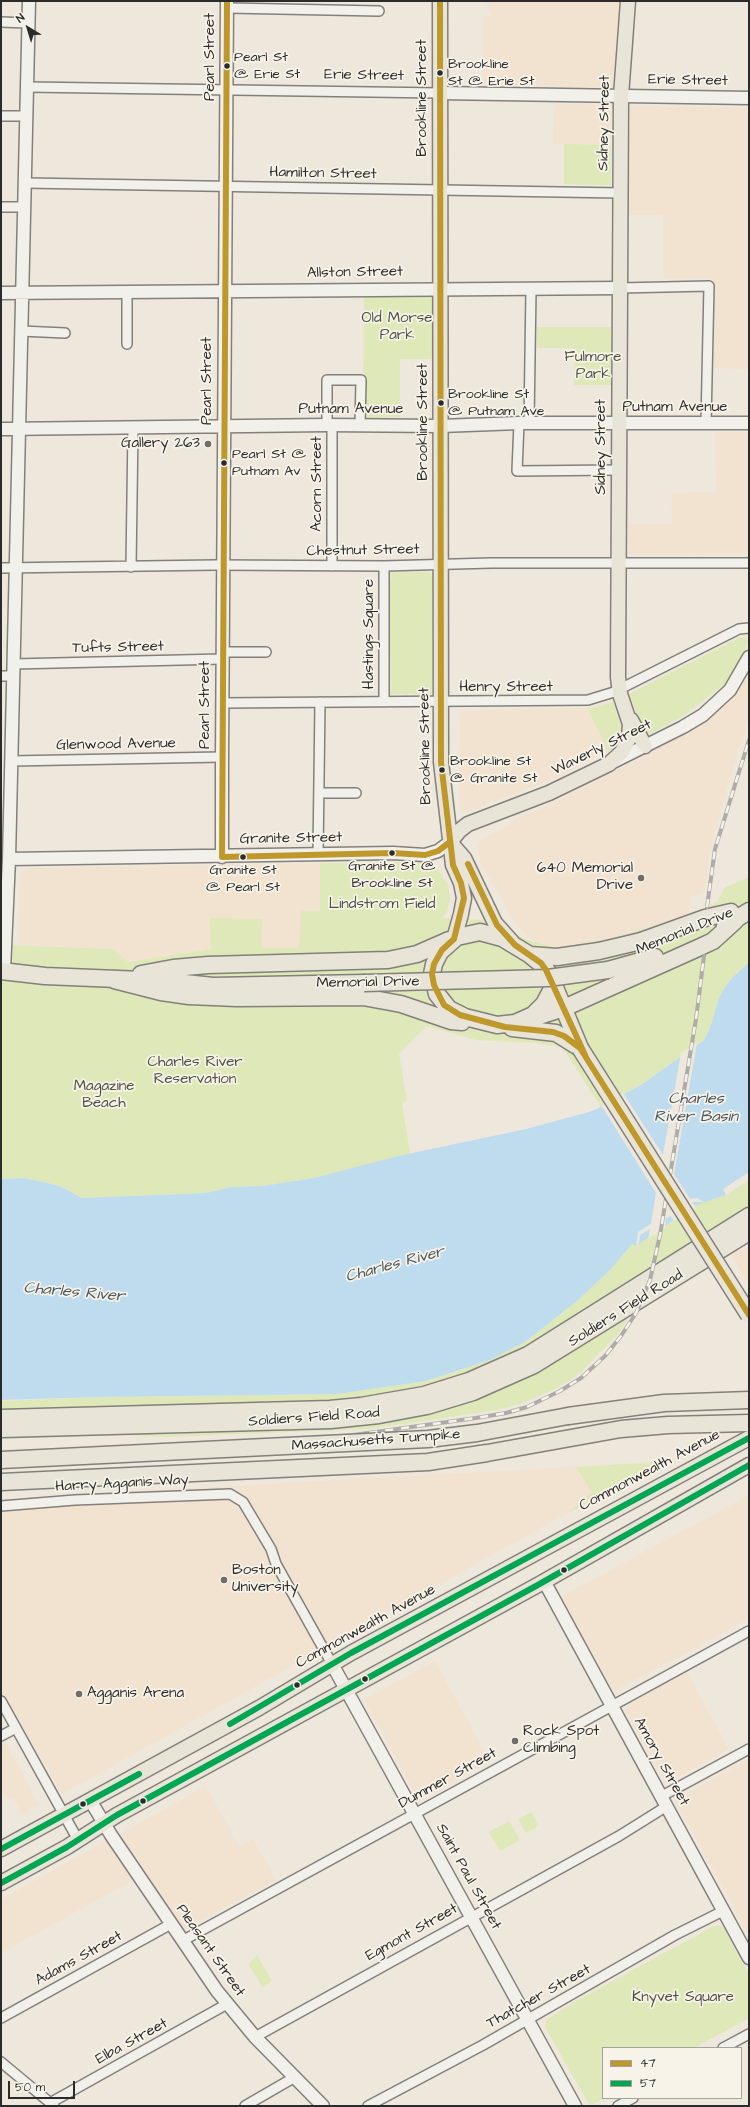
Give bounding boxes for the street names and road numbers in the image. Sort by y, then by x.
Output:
street label: Pearl Street [202,13,220,101]
street label: Brookline Street [414,39,432,157]
street label: Erie Street [324,66,404,86]
street label: Erie Street [648,71,728,91]
street label: Sidney Street [595,75,615,171]
street label: Hamilton Street [269,164,377,184]
street label: Allston Street [307,263,403,283]
street label: Pearl Street [199,337,217,425]
street label: Brookline Street [415,363,433,481]
street label: Sidney Street [593,399,611,495]
street label: Putnam Avenue [623,399,727,417]
street label: Putnam Avenue [299,401,403,419]
street label: Acorn Street [309,436,327,532]
street label: Chestnut Street [306,541,420,561]
street label: Hastings Square [361,579,379,689]
street label: Tufts Street [72,638,164,658]
street label: Pearl Street [197,661,215,749]
street label: Henry Street [459,679,553,697]
street label: Brookline Street [416,687,436,805]
street label: Waverly Street [549,716,655,780]
street label: Glenwood Avenue [56,735,176,755]
street label: Granite Street [240,829,342,849]
street label: Memorial Drive [634,904,736,960]
street label: Memorial Drive [316,973,420,993]
street label: Soldiers Field Road [565,1266,687,1352]
street label: Soldiers Field Road [248,1404,380,1432]
street label: Massachusetts Turnpike [291,1426,461,1456]
street label: Commonwealth Avenue [577,1426,723,1516]
street label: Harry Agganis Way [55,1472,189,1496]
street label: Commonwealth Avenue [293,1581,439,1673]
street label: Amory Street [629,1715,693,1809]
street label: Dummer Street [396,1745,500,1813]
street label: Saint Paul Street [431,1821,505,1933]
street label: Egmont Street [363,1900,461,1966]
street label: Pleasant Street [171,1901,249,2001]
street label: Adams Street [32,1928,126,1990]
street label: Thatcher Street [484,1961,594,2033]
street label: Elba Street [93,2015,171,2069]

